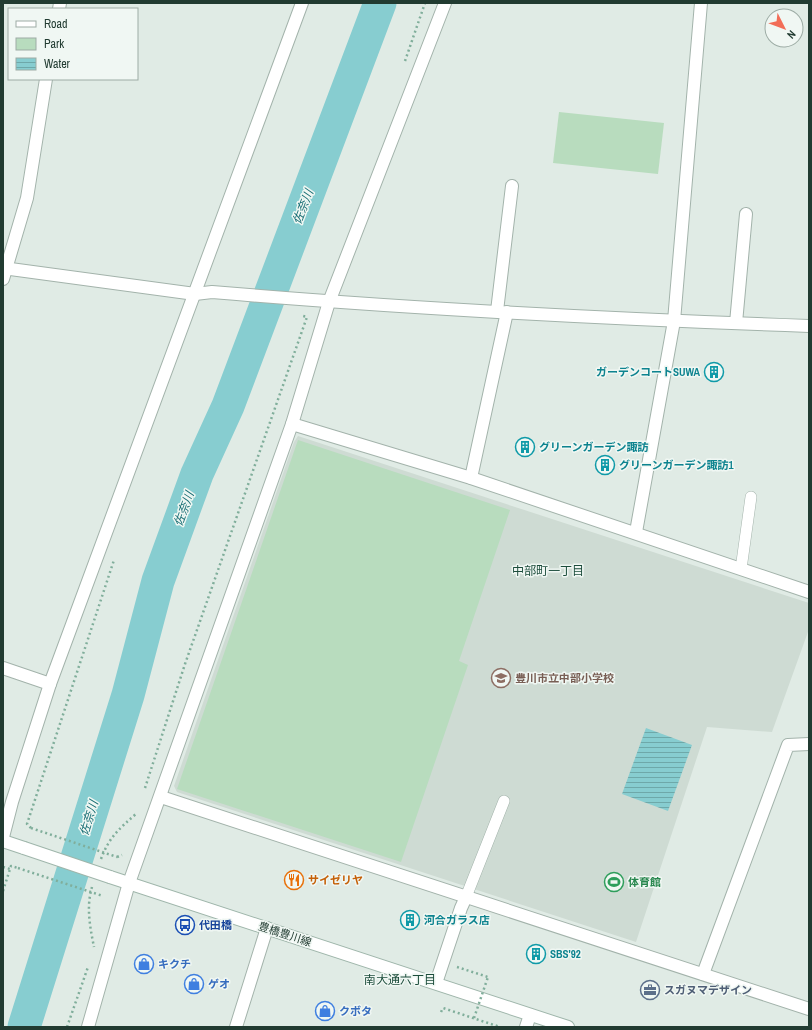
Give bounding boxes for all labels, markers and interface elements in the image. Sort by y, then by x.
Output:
legend [8,8,138,80]
north arrow [764,8,804,48]
text: Road [44,16,68,32]
text: N [784,28,799,42]
text: Park [44,36,64,52]
text: Water [44,56,71,72]
water label: 佐奈川 [289,185,318,227]
building icon: ガーデンコートSUWA [703,361,725,383]
place label: ガーデンコートSUWA [596,365,700,379]
building icon: グリーンガーデン諏訪 [514,436,536,458]
place label: グリーンガーデン諏訪 [539,440,648,454]
building icon: グリーンガーデン諏訪1 [594,454,616,476]
place label: グリーンガーデン諏訪1 [619,458,733,472]
water label: 佐奈川 [170,487,198,529]
district label: 中部町一丁目 [512,563,584,579]
school or university icon: 豊川市立中部小学校 [490,667,512,689]
place label: 豊川市立中部小学校 [515,671,614,685]
water label: 佐奈川 [76,797,102,838]
restaurant icon: サイゼリヤ [283,869,305,891]
sports icon: 体育館 [603,871,625,893]
place label: サイゼリヤ [308,873,363,887]
place label: 体育館 [628,875,661,889]
building icon: 河合ガラス店 [399,909,421,931]
place label: 河合ガラス店 [424,913,490,927]
bus stop icon: 代田橋 [174,914,196,936]
place label: 代田橋 [199,918,232,932]
street label: 豊橋豊川線 [257,919,313,949]
building icon: SBS'92 [525,943,547,965]
place label: SBS'92 [550,947,581,961]
shop icon: キクチ [133,953,155,975]
place label: キクチ [158,957,191,971]
district label: 南大通六丁目 [364,972,436,988]
shop icon: ゲオ [183,973,205,995]
place label: ゲオ [208,977,230,991]
office icon: スガヌマデザイン [639,979,661,1001]
place label: スガヌマデザイン [664,983,752,997]
shop icon: クボタ [314,1000,336,1022]
place label: クボタ [339,1004,372,1018]

